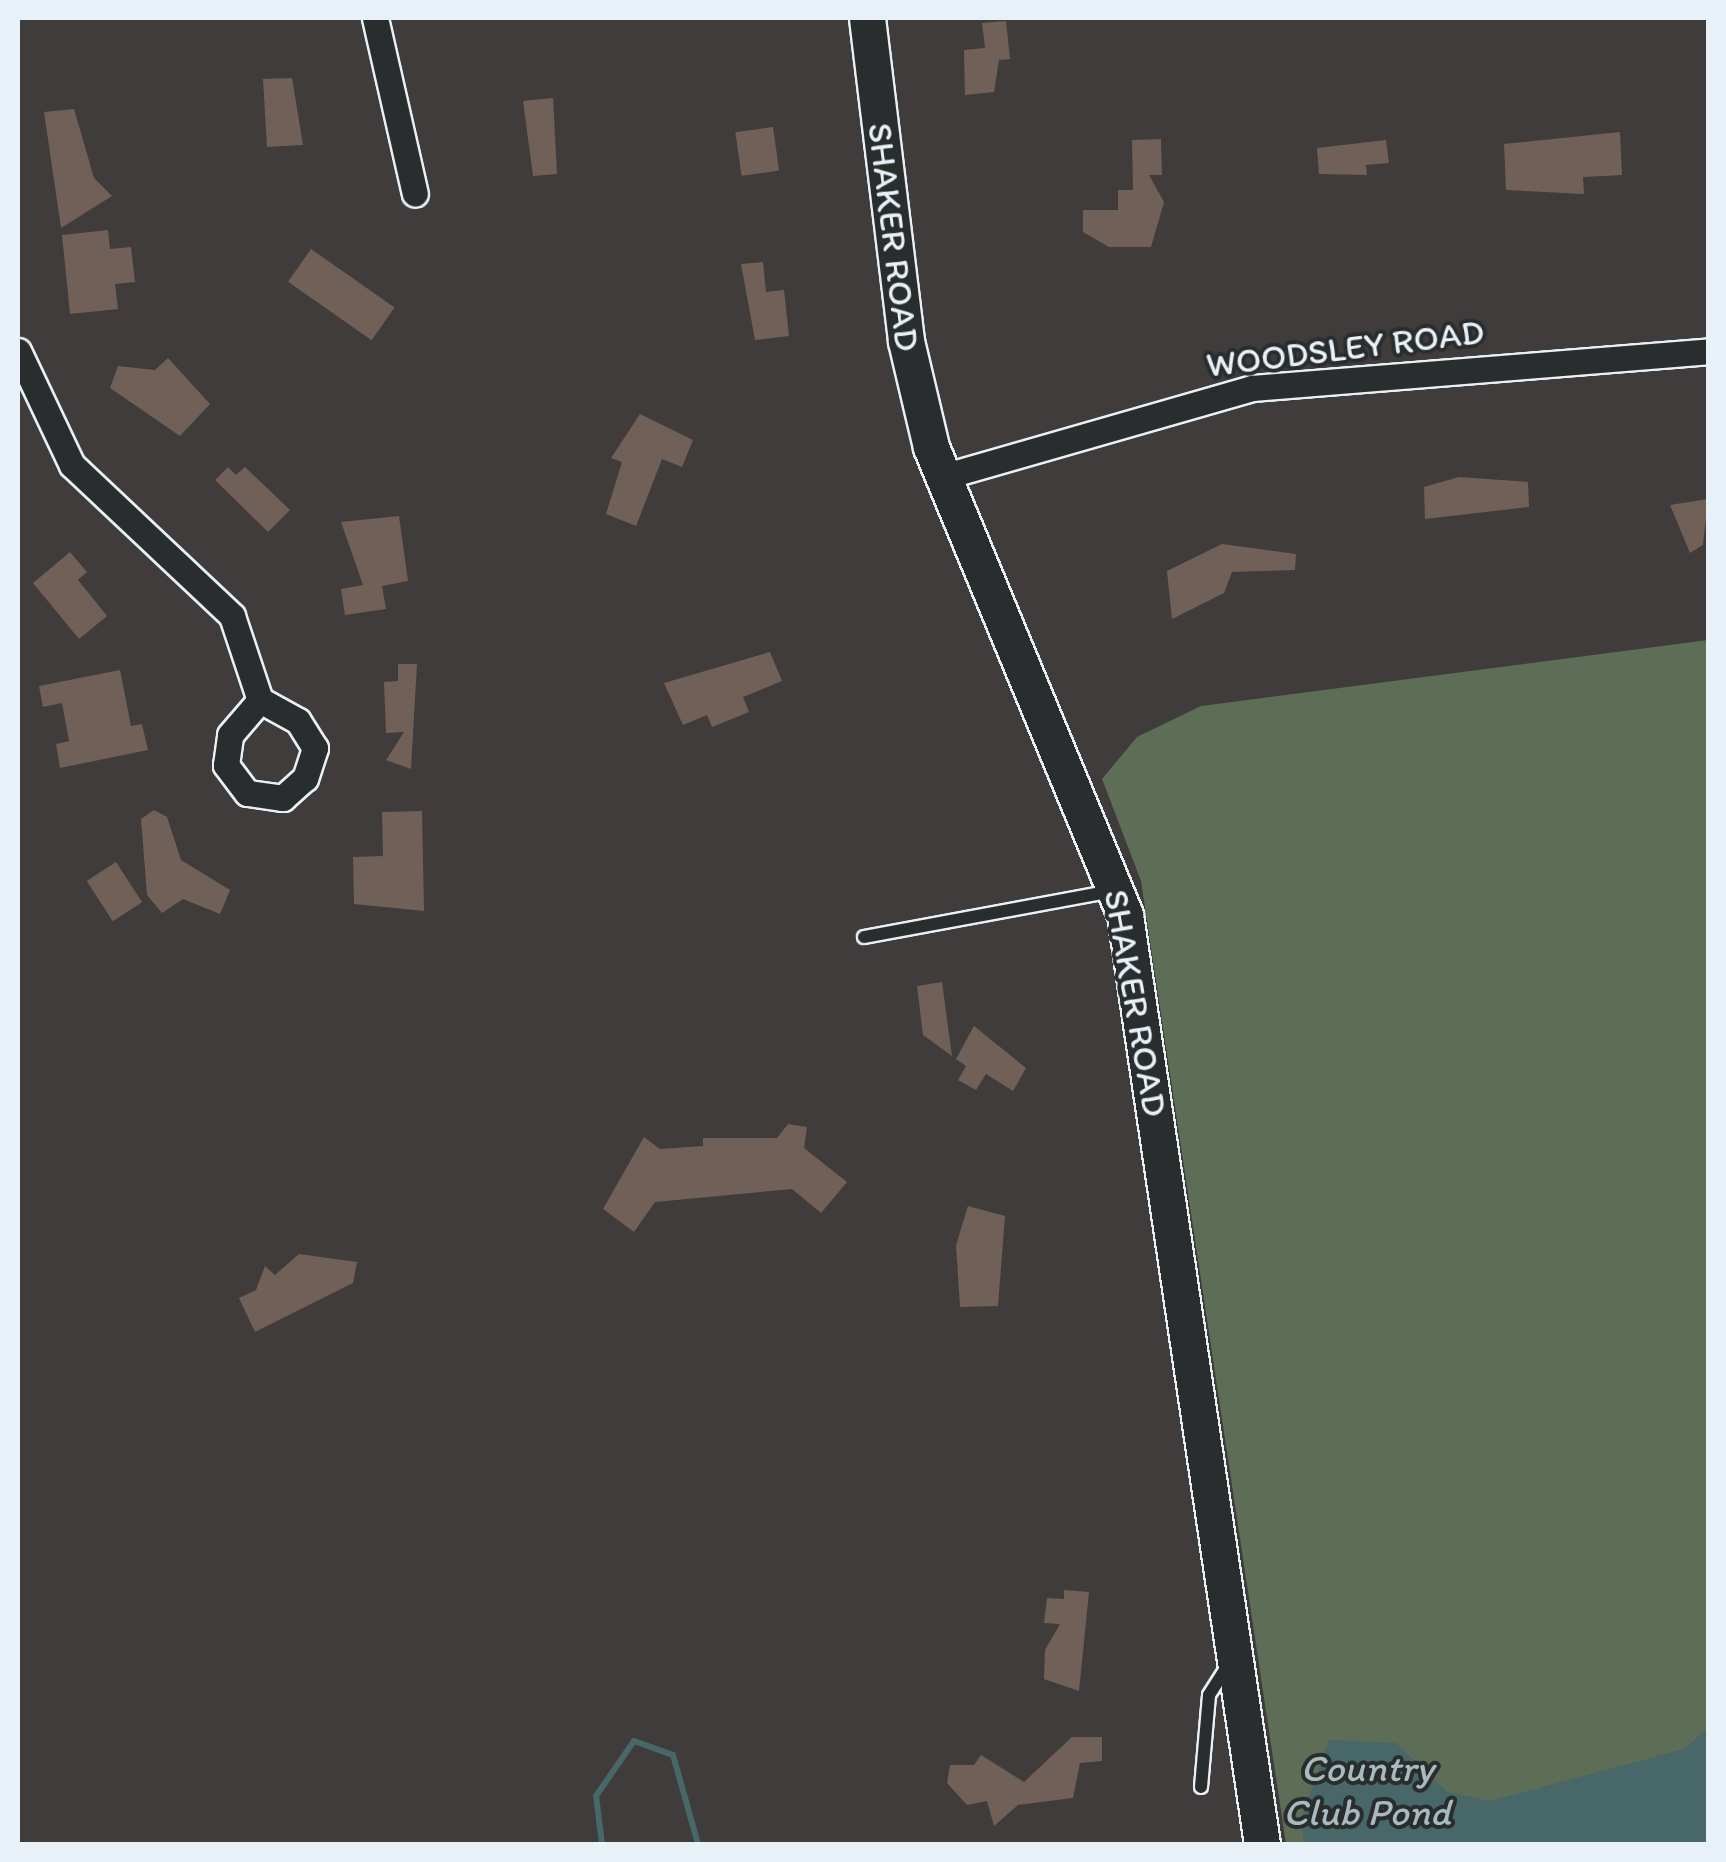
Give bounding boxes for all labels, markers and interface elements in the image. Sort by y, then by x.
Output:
street label: SHAKER ROAD [859,121,929,353]
street label: WOODSLEY ROAD [1204,310,1486,386]
street label: SHAKER ROAD [1095,887,1177,1119]
water label: Country Club Pond [1284,1746,1450,1836]

